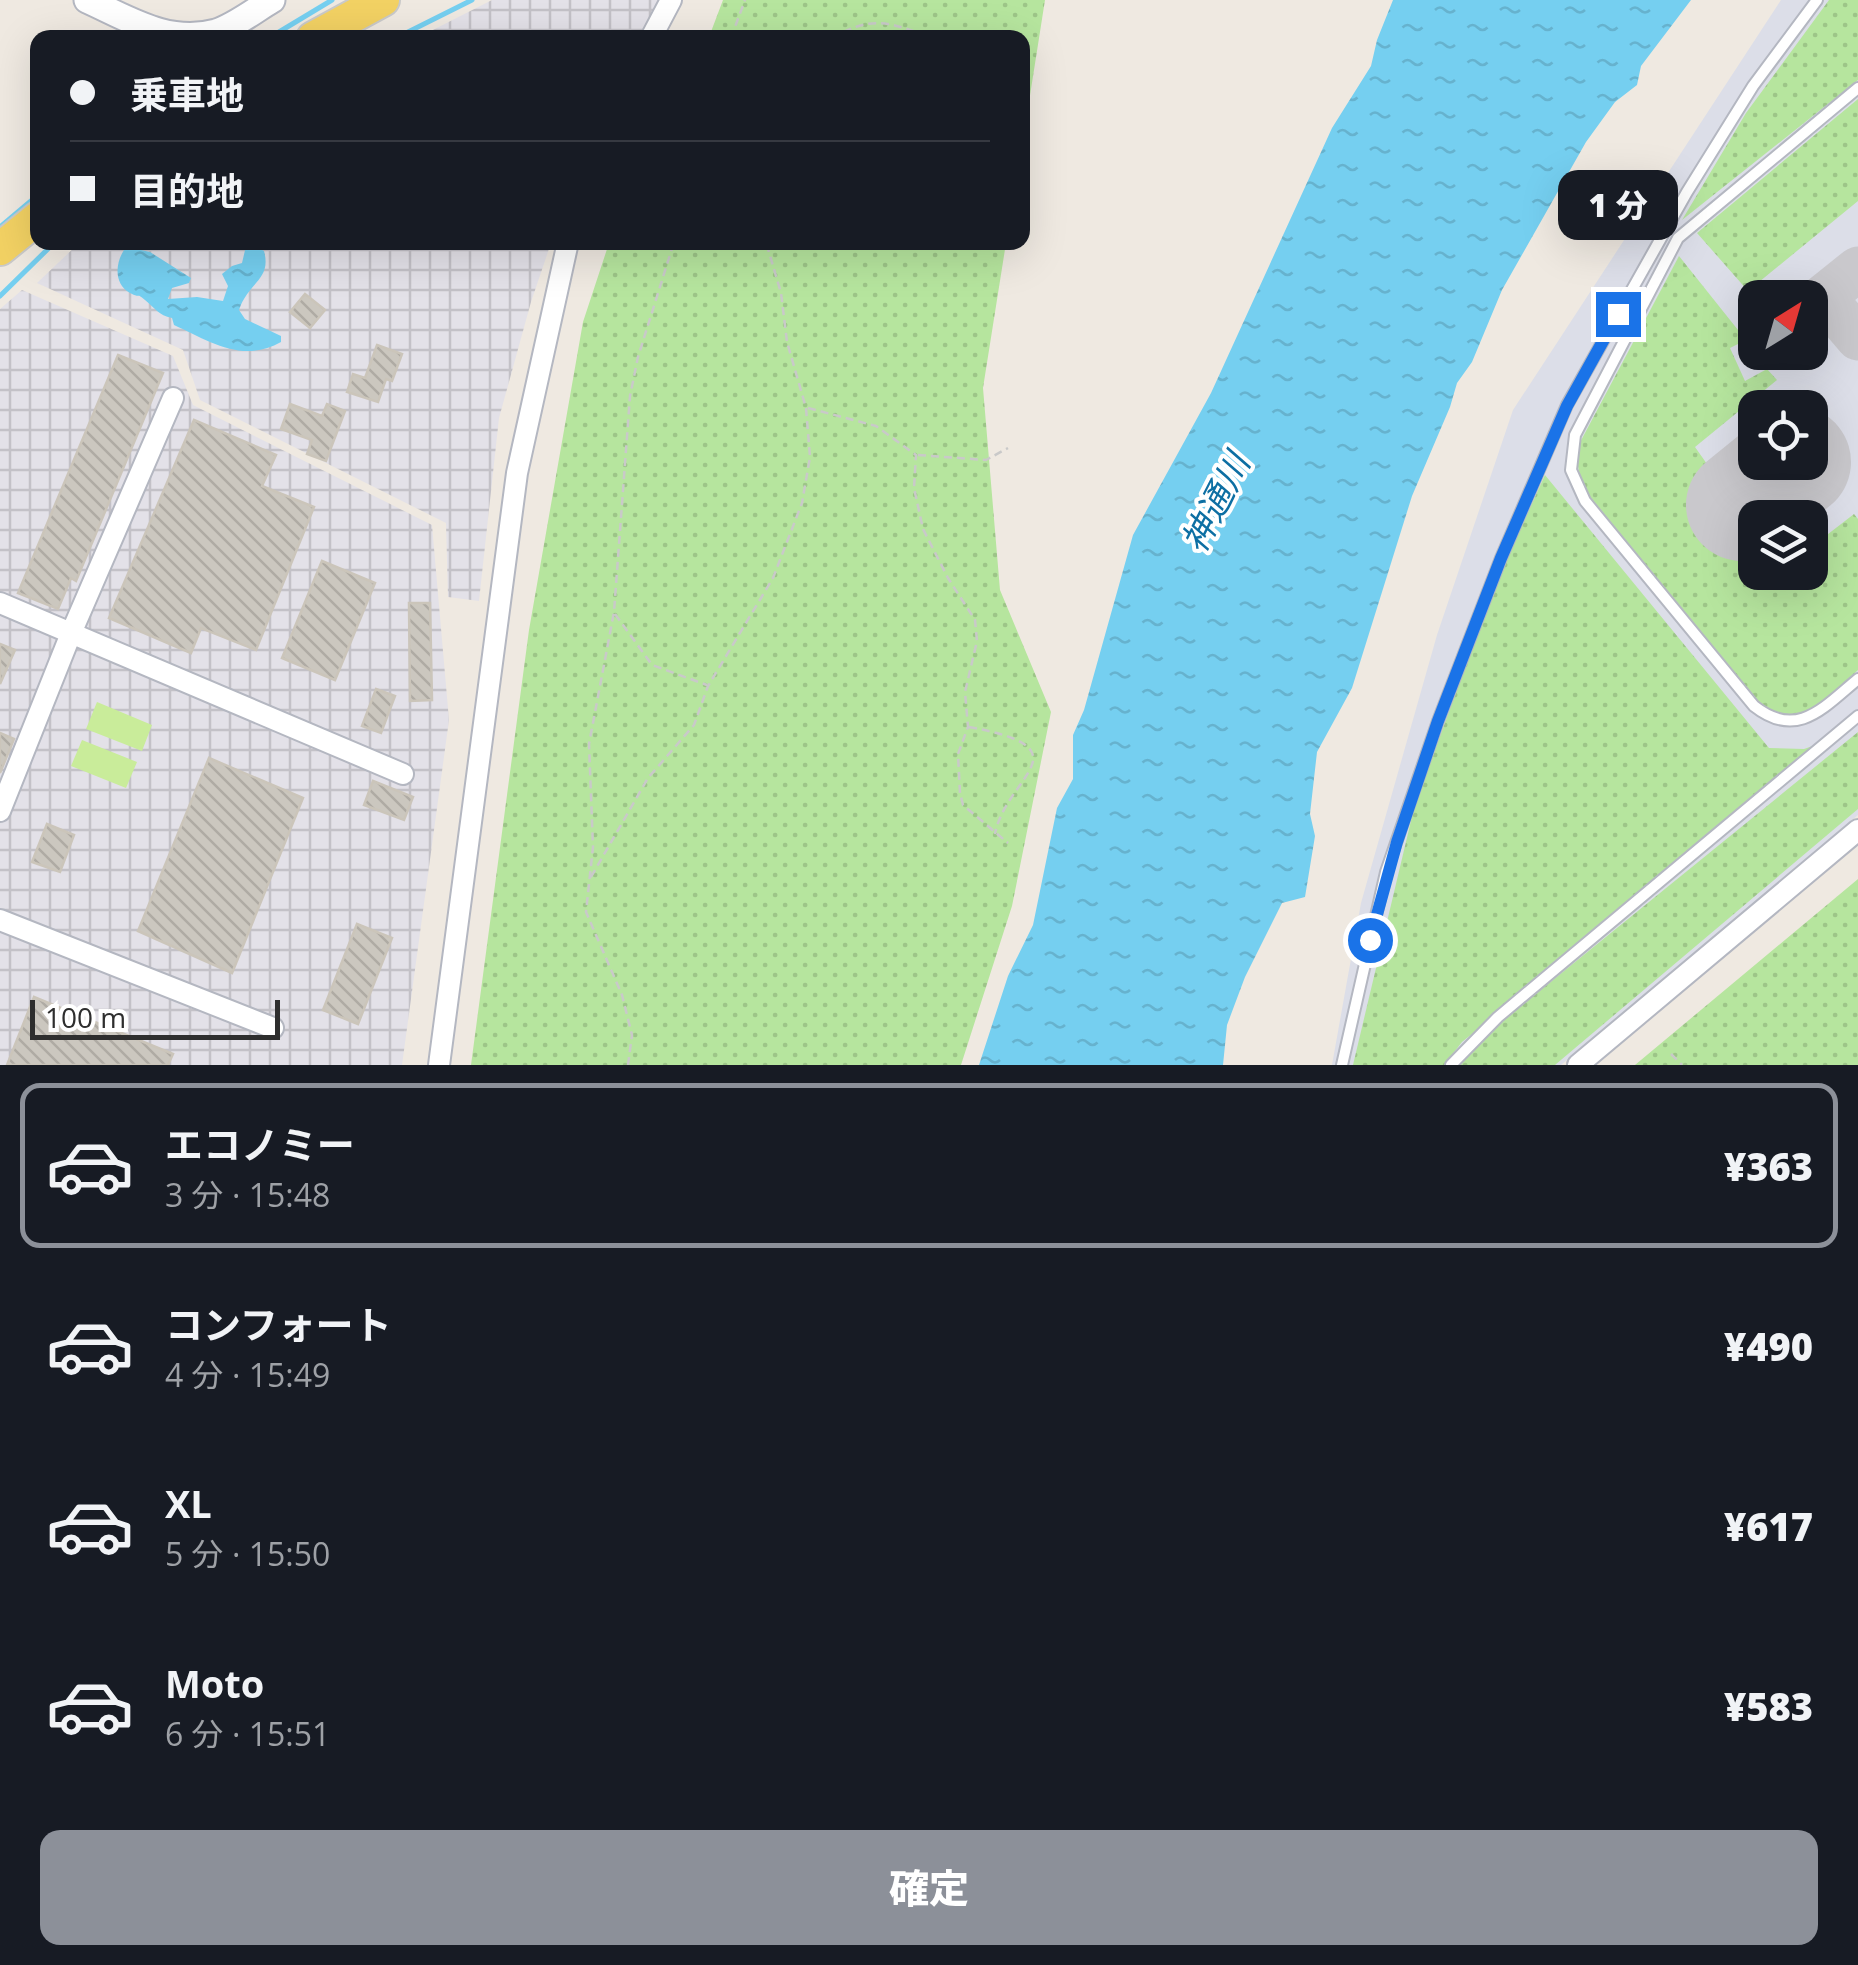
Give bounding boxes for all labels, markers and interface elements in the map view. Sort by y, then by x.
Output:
text: 乗車地 [130,68,244,120]
text: 目的地 [130,164,244,216]
callout: 1 分 [1558,169,1678,239]
text: 1 分 [1588,183,1648,226]
north arrow [1738,280,1828,370]
map controls [1738,280,1828,590]
route end [1596,292,1641,337]
button: locate [1738,390,1828,480]
water label: 神通川 [1170,441,1261,560]
button: layers [1738,500,1828,590]
route start [1348,918,1393,963]
scale bar [30,995,280,1040]
text: 100 m [45,998,126,1036]
text: エコノミー [165,1118,355,1170]
icon: car [45,1121,135,1211]
text: ¥363 [1724,1140,1813,1192]
text: 3 分 · 15:48 [165,1173,330,1216]
text: コンフォート [165,1298,392,1350]
icon: car [45,1301,135,1391]
text: ¥490 [1724,1320,1813,1372]
text: 4 分 · 15:49 [165,1353,330,1396]
text: XL [165,1477,212,1529]
icon: car [45,1481,135,1571]
text: ¥617 [1724,1500,1813,1552]
text: 5 分 · 15:50 [165,1532,330,1575]
text: Moto [165,1657,264,1709]
icon: car [45,1661,135,1751]
text: ¥583 [1724,1680,1813,1732]
text: 6 分 · 15:51 [165,1712,330,1755]
button: 確定 [40,1830,1818,1945]

